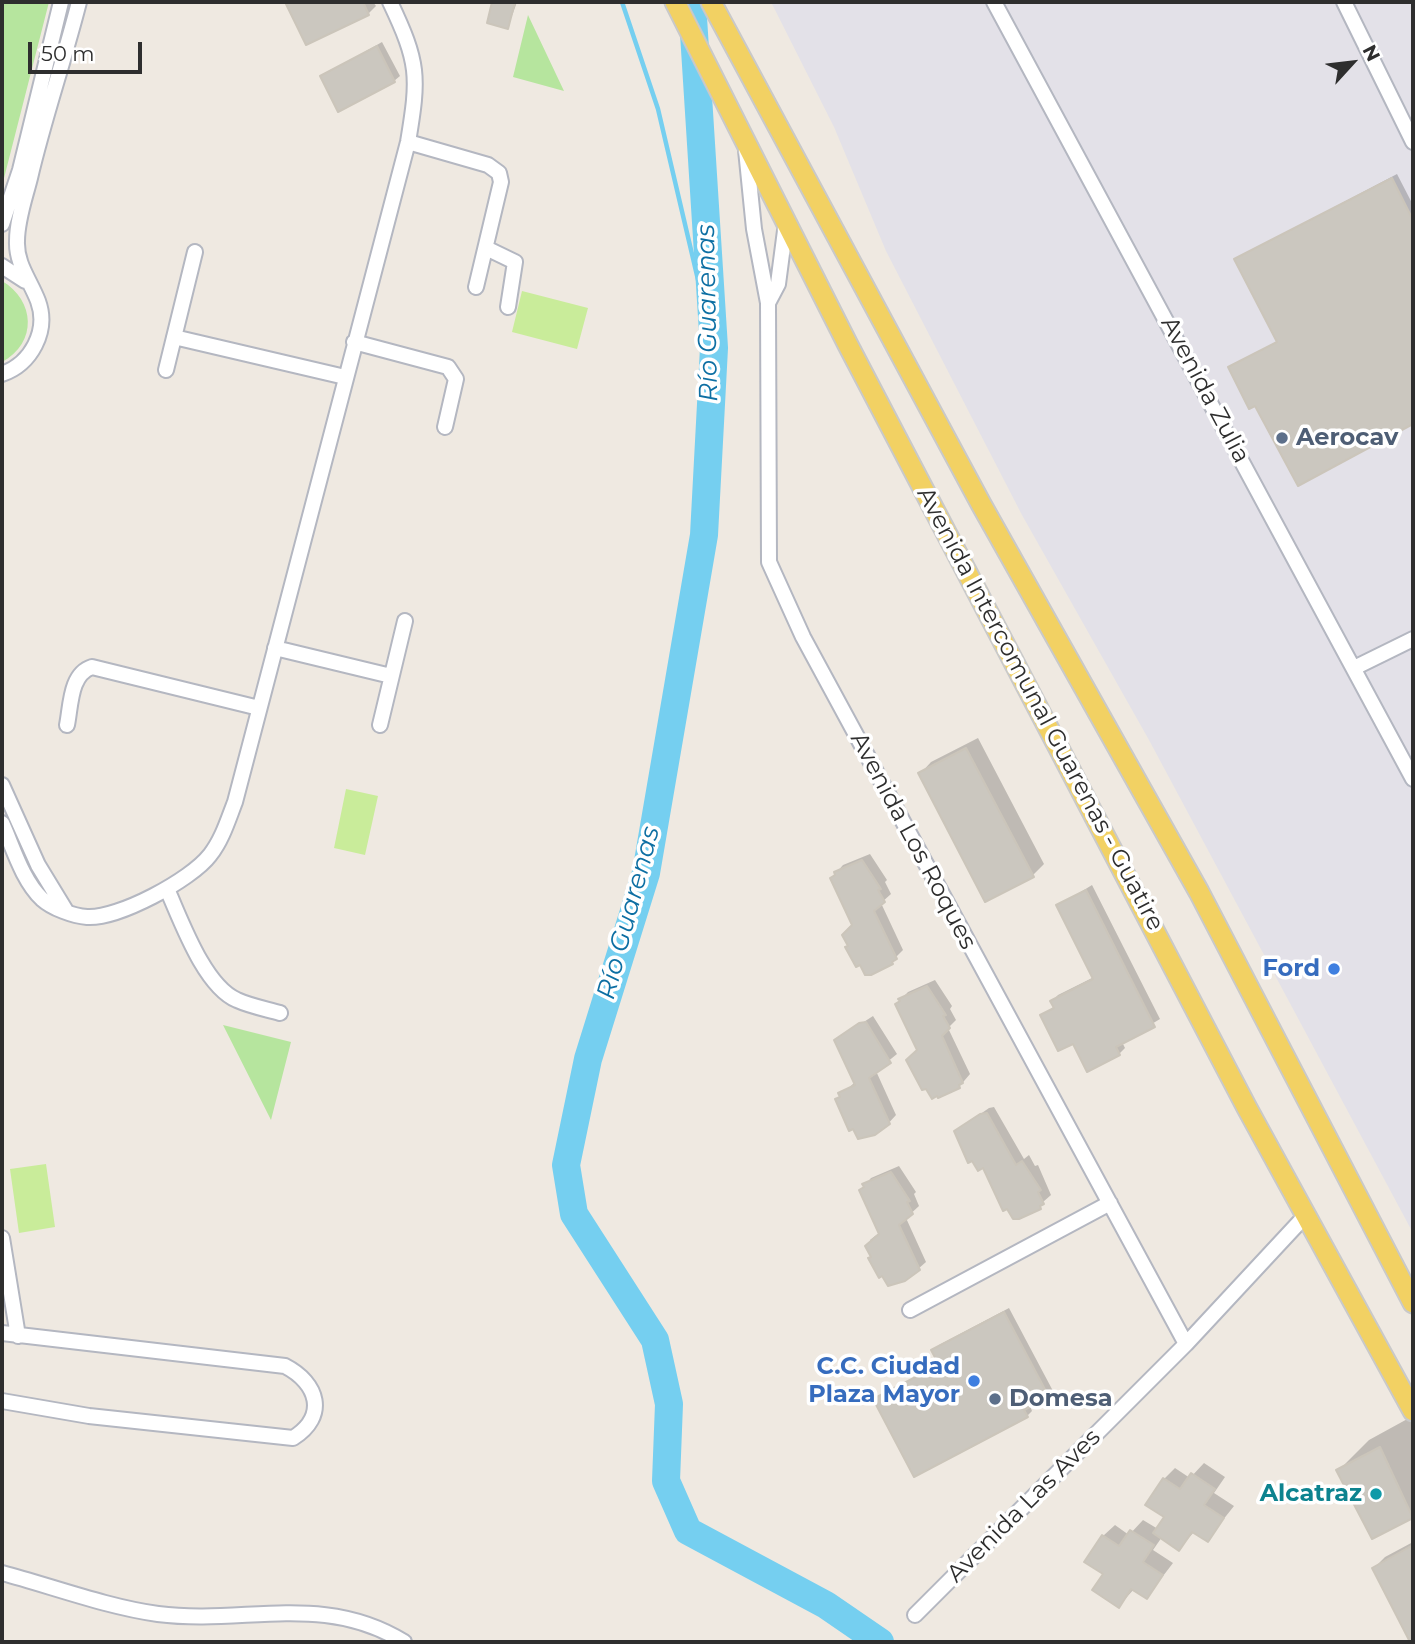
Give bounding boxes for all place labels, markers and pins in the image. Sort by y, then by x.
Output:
place label: Aerocav [1296,424,1398,452]
marker: Aerocav [1274,430,1290,446]
place label: Ford [1263,955,1320,983]
marker: Ford [1326,961,1342,977]
place label: C.C. Ciudad Plaza Mayor [808,1353,960,1409]
marker: C.C. Ciudad Plaza Mayor [966,1373,982,1389]
place label: Domesa [1009,1385,1113,1413]
marker: Domesa [987,1391,1003,1407]
place label: Alcatraz [1260,1480,1362,1508]
marker: Alcatraz [1368,1486,1384,1502]

